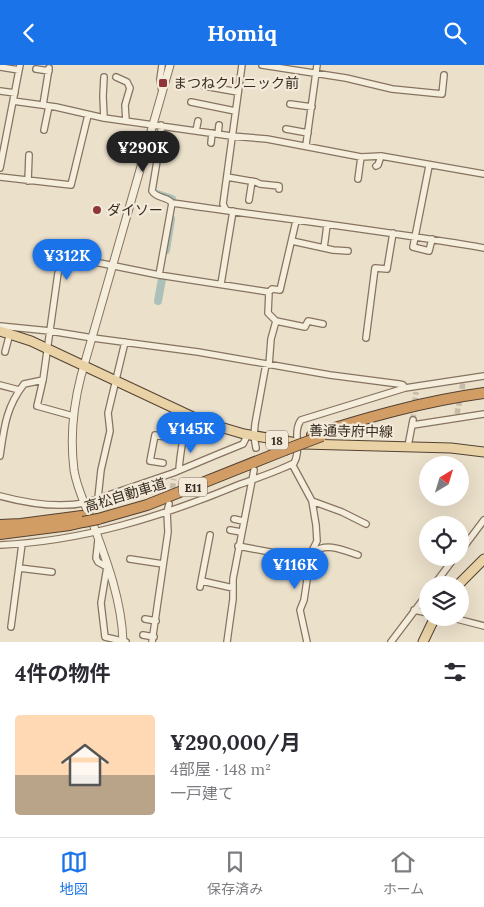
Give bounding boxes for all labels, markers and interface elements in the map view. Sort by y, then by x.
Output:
icon: back [15,19,43,47]
text: Homiq [207,19,277,47]
icon: search [441,19,469,47]
place label: まつねクリニック前 [173,74,299,92]
marker: まつねクリニック前 [157,77,169,89]
pin: ¥290K [108,131,178,173]
text: ¥290K [118,137,168,157]
place label: ダイソー [107,201,163,219]
marker: ダイソー [91,204,103,216]
pin: ¥312K [32,239,102,281]
text: ¥312K [44,245,90,265]
pin: ¥145K [156,411,226,454]
text: ¥145K [168,418,214,438]
street label: 善通寺府中線 [309,421,393,441]
road number: 18 [266,431,288,449]
north arrow [419,456,469,506]
map controls [419,456,469,626]
street label: 高松自動車道 [82,474,168,516]
road number: E11 [179,477,207,497]
button: locate [419,516,469,566]
pin: ¥116K [260,547,330,590]
text: ¥116K [272,554,318,574]
button: layers [419,576,469,626]
icon: filters [441,658,469,686]
text: 4件の物件 [15,660,111,687]
text: ¥290,000/月 [170,729,301,756]
icon: home [55,735,115,795]
text: 4部屋 · 148 m² [170,759,271,779]
text: 一戸建て [170,783,234,803]
tab: 地図 [60,848,88,898]
tab: 保存済み [207,848,263,898]
tab: ホーム [383,848,424,898]

